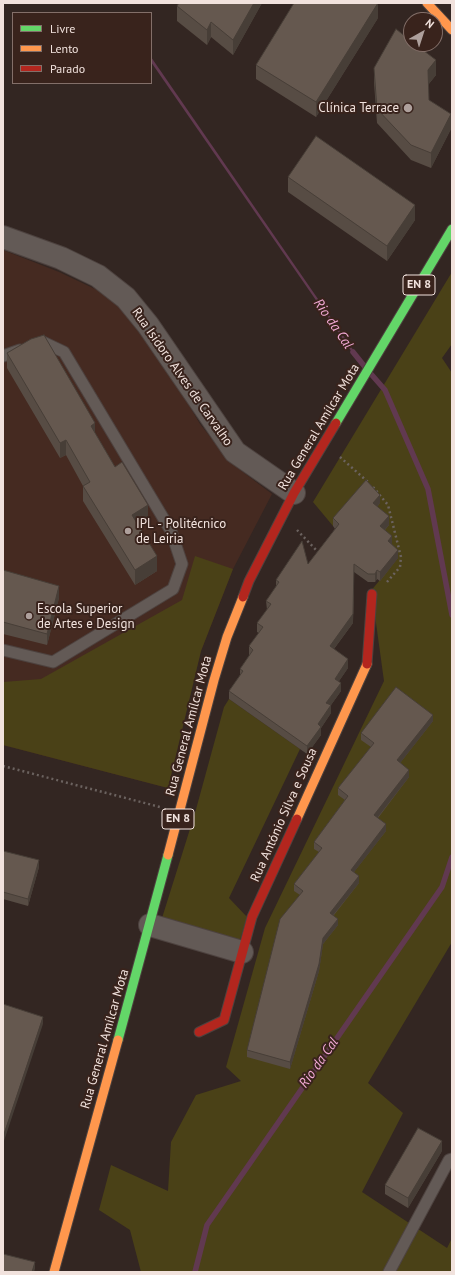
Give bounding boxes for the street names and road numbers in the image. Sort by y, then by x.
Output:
road number: EN 8 [403,275,435,295]
street label: Rua Isidoro Alves de Carvalho [128,305,236,449]
street label: Rua General Amílcar Mota [275,361,363,493]
street label: Rua General Amílcar Mota [163,654,215,798]
street label: Rua António Silva e Sousa [247,746,321,884]
road number: EN 8 [162,809,194,829]
street label: Rua General Amílcar Mota [78,967,132,1111]

